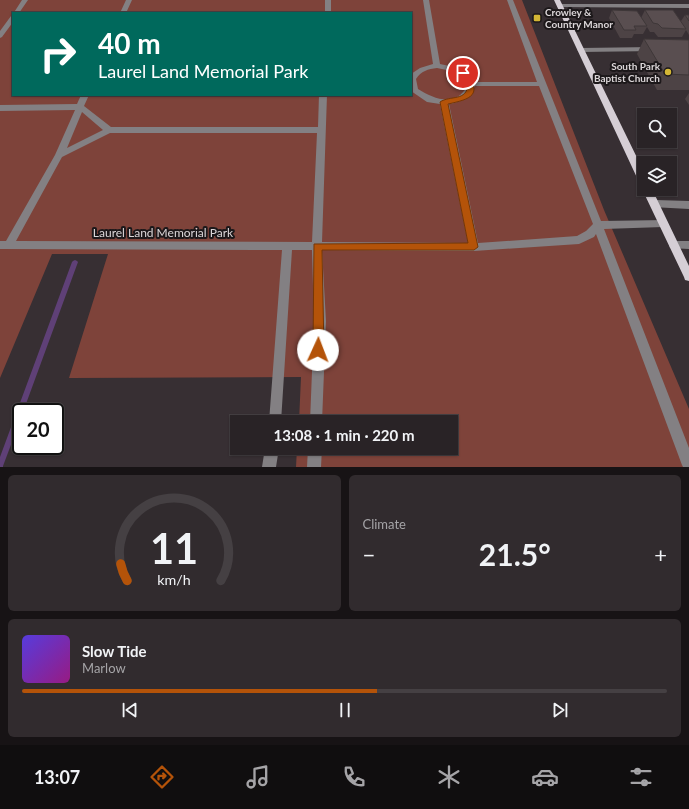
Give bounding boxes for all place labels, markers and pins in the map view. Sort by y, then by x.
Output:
place label: Crowley & Country Manor [545,6,613,30]
marker: Crowley & Country Manor [532,13,542,23]
pin [446,56,480,90]
place label: South Park Baptist Church [594,60,661,84]
marker: South Park Baptist Church [663,67,673,77]

